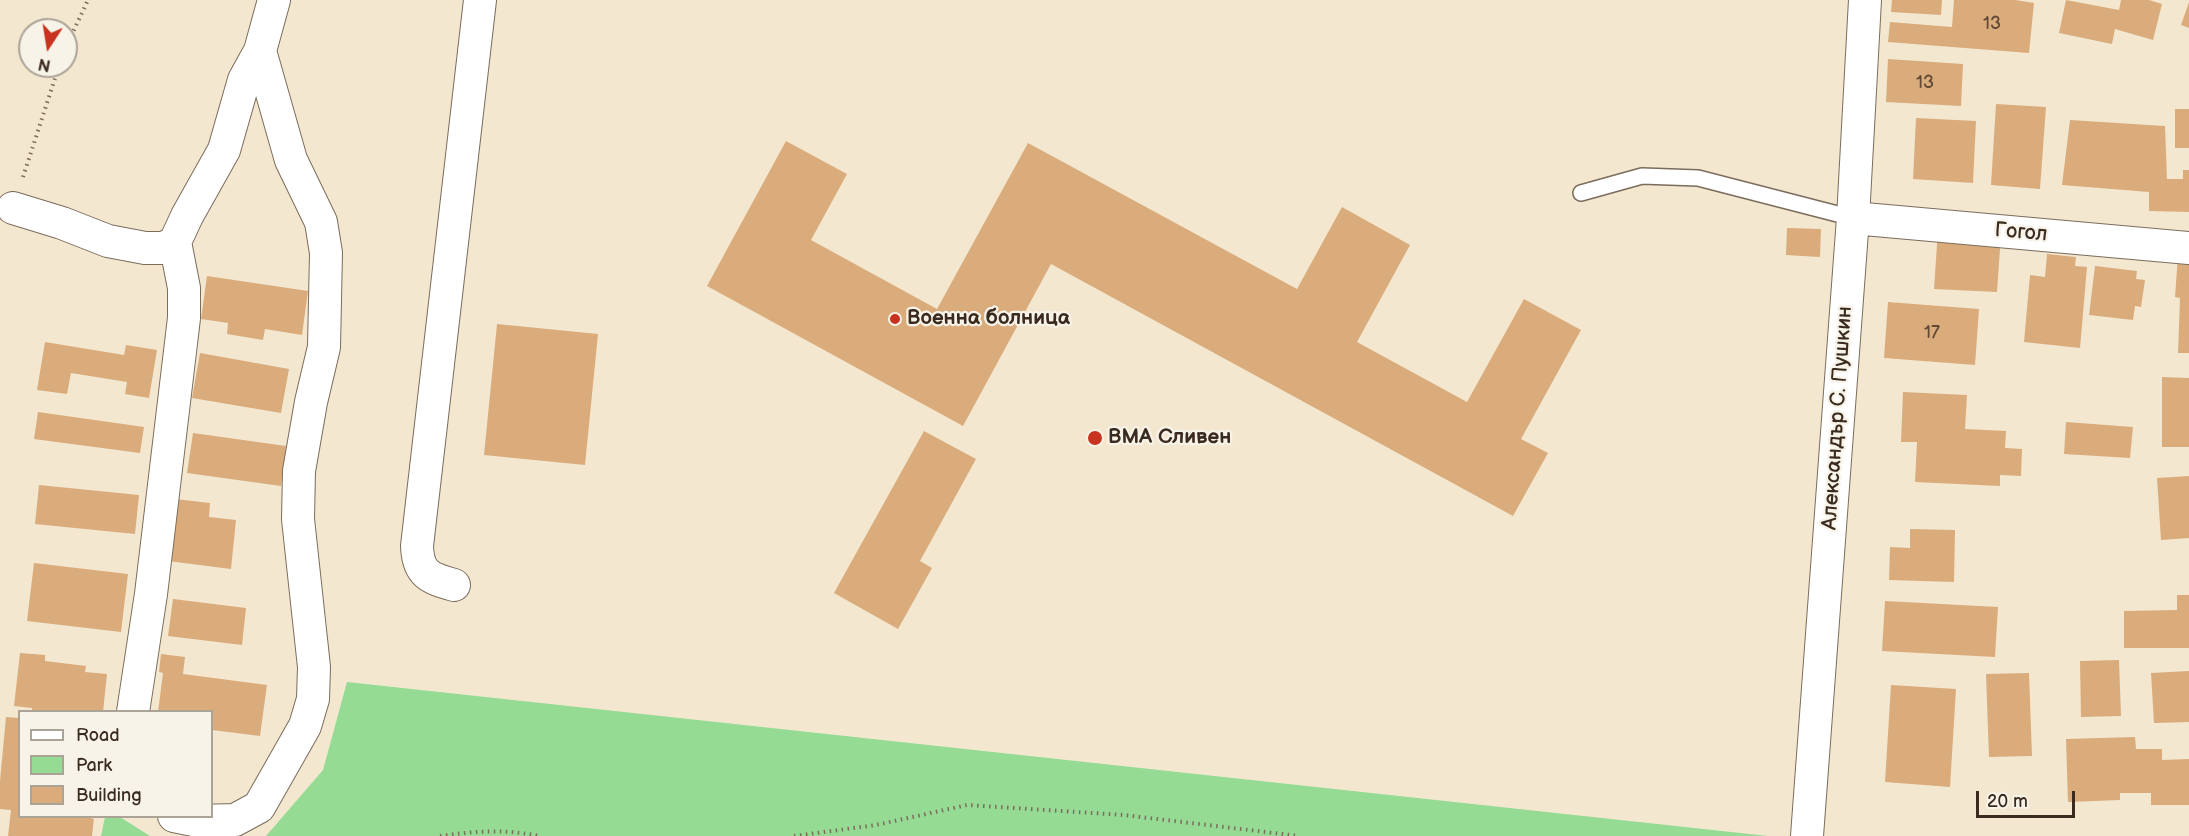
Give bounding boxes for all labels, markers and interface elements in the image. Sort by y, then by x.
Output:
house number: 13 [1983,13,2001,35]
north arrow [18,18,78,78]
text: N [37,54,52,75]
house number: 13 [1916,72,1934,94]
street label: Гогол [1994,218,2048,248]
street label: Александър С. Пушкин [1818,305,1858,531]
place label: Военна болница [907,306,1070,332]
marker: Военна болница [888,312,902,326]
house number: 17 [1924,322,1940,344]
place label: ВМА Сливен [1108,425,1231,451]
marker: ВМА Сливен [1086,429,1104,447]
legend [18,710,213,818]
text: Road [76,725,120,746]
text: Park [76,755,112,776]
scale bar [1979,779,2078,817]
text: Building [76,785,142,806]
text: 20 m [1987,791,2028,812]

